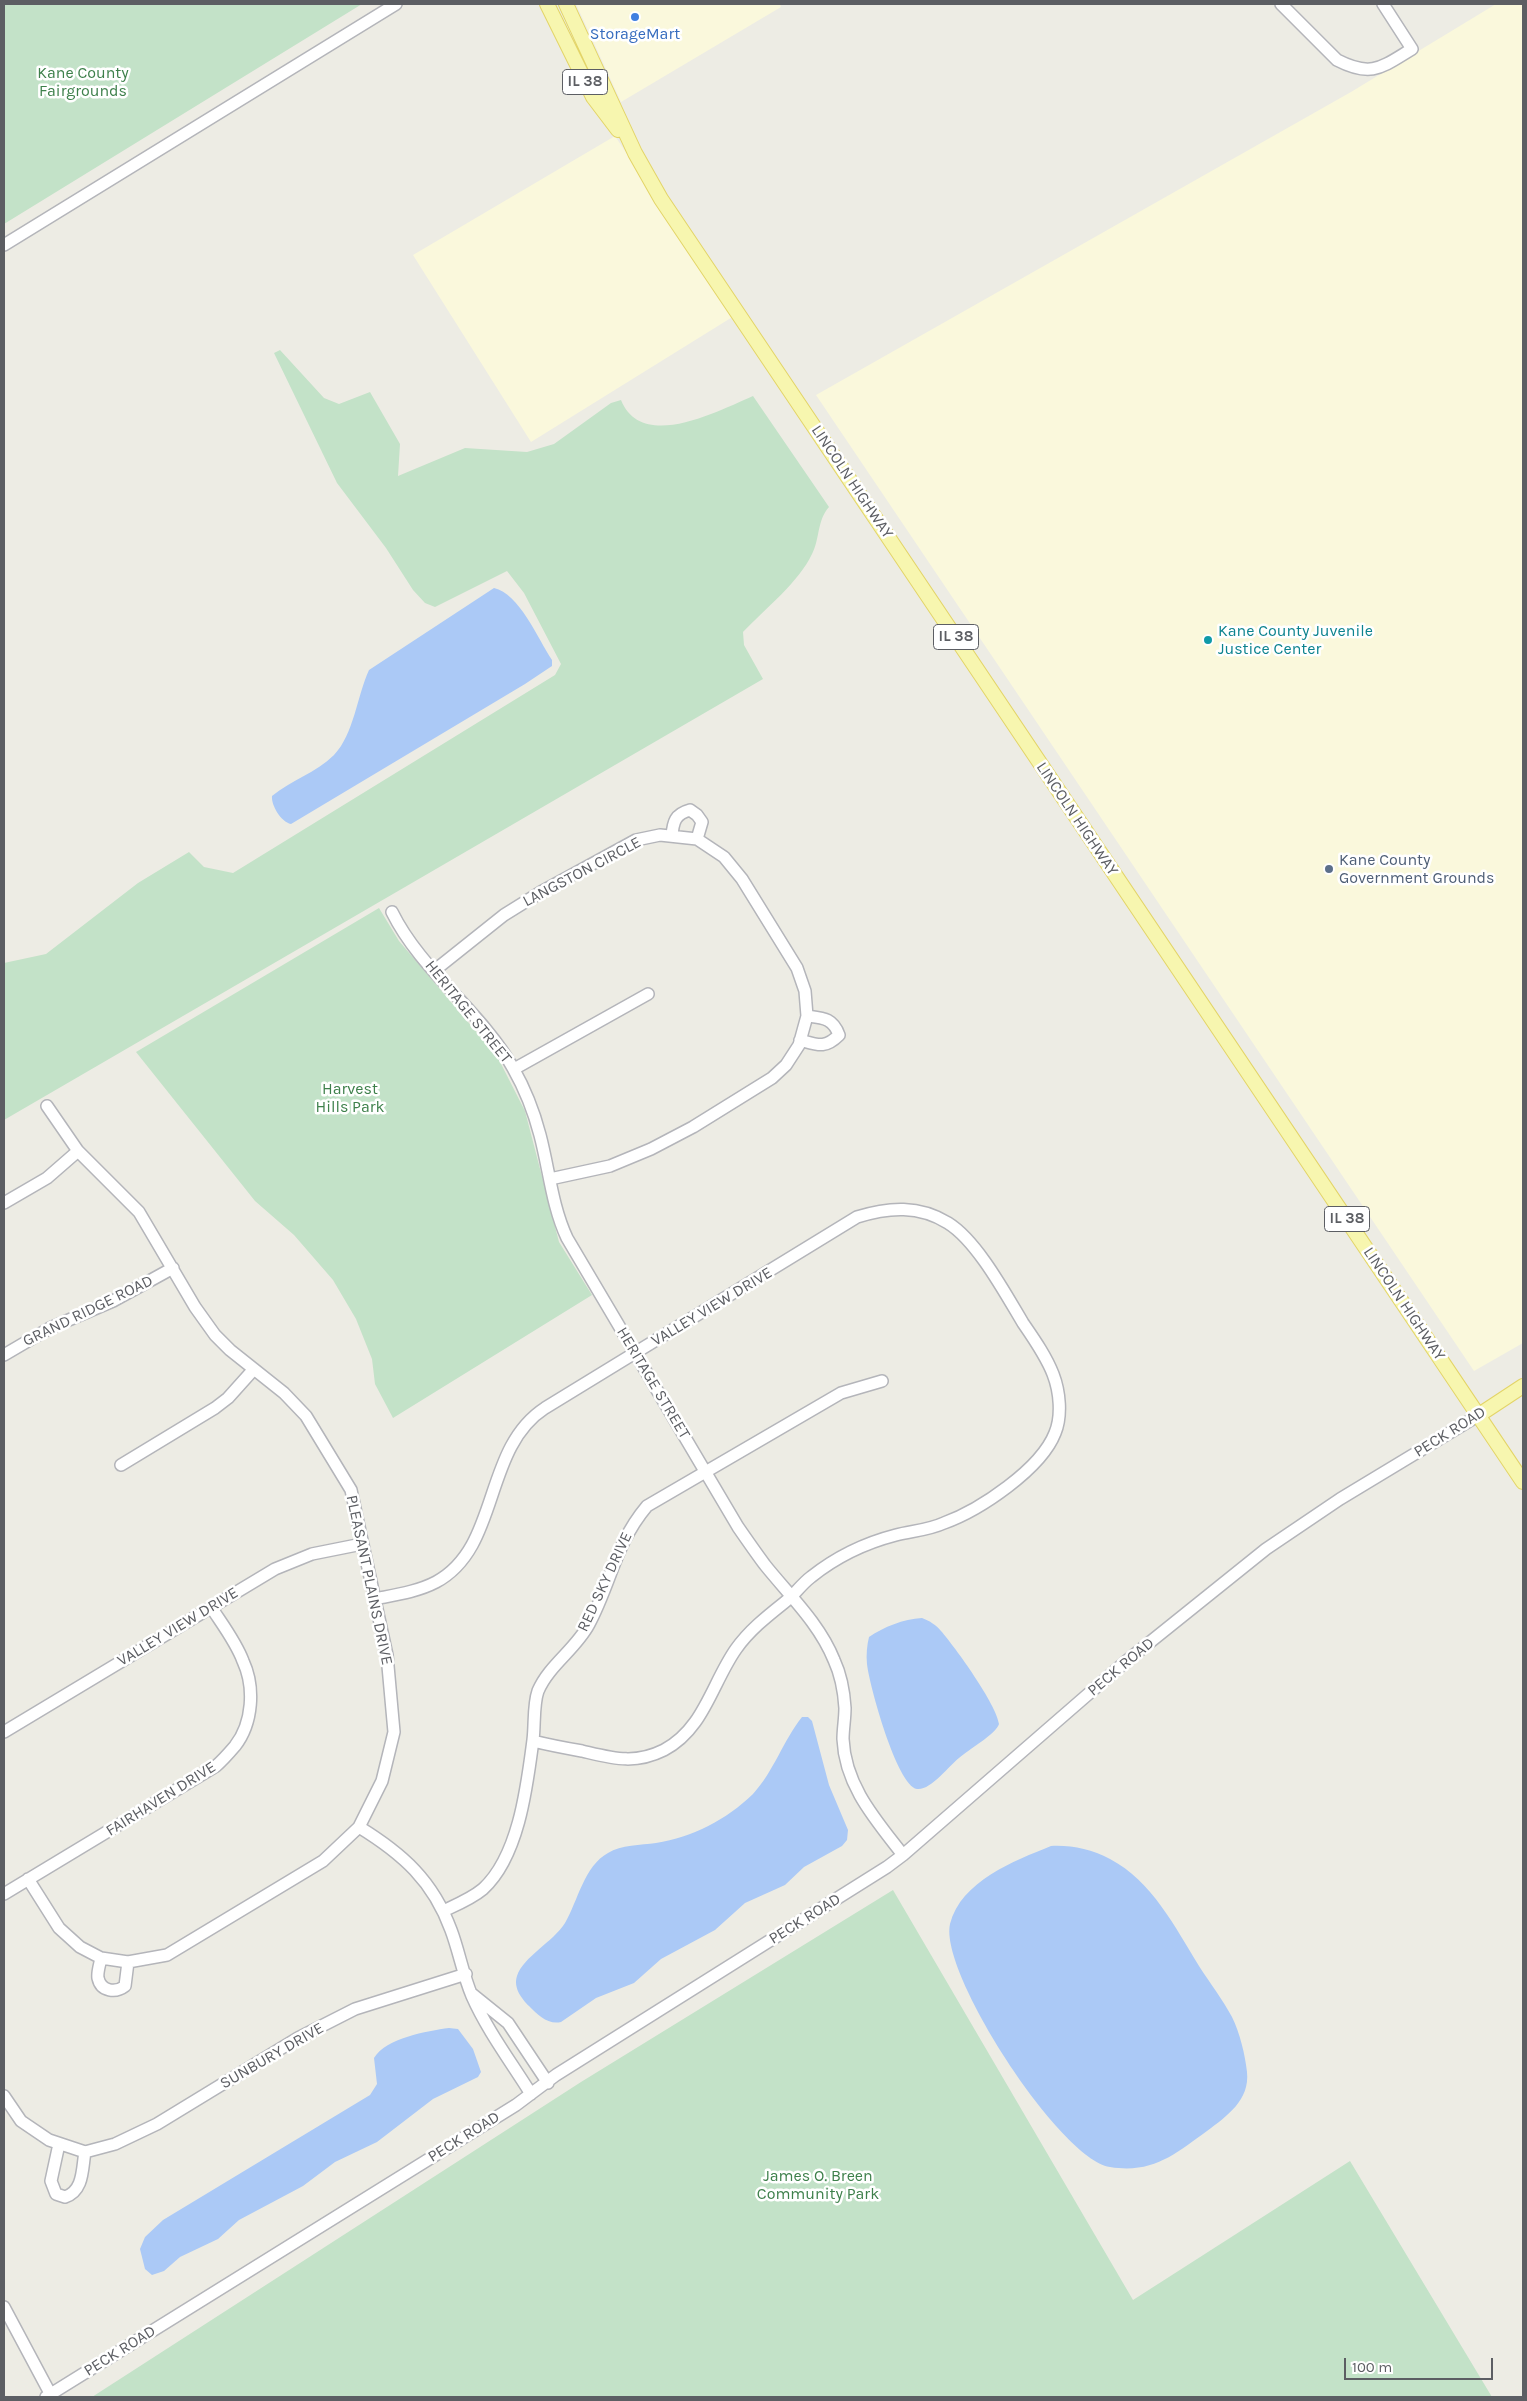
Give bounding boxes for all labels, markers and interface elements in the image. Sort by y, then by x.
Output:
marker: StorageMart [629,11,641,23]
place label: StorageMart [590,24,680,44]
park label: Kane County Fairgrounds [37,63,129,101]
road number: IL 38 [562,70,608,94]
street label: LINCOLN HIGHWAY [807,422,897,542]
place label: Kane County Juvenile Justice Center [1218,621,1373,659]
road number: IL 38 [934,624,978,650]
marker: Kane County Juvenile Justice Center [1202,634,1214,646]
street label: LINCOLN HIGHWAY [1032,759,1122,879]
street label: LANGSTON CIRCLE [520,833,644,911]
place label: Kane County Government Grounds [1339,850,1494,888]
marker: Kane County Government Grounds [1323,863,1335,875]
street label: HERITAGE STREET [421,957,515,1067]
park label: Harvest Hills Park [315,1079,385,1117]
road number: IL 38 [1324,1206,1370,1232]
street label: LINCOLN HIGHWAY [1359,1244,1449,1364]
street label: VALLEY VIEW DRIVE [648,1263,776,1351]
street label: GRAND RIDGE ROAD [20,1271,156,1351]
street label: HERITAGE STREET [612,1324,694,1442]
street label: PECK ROAD [1411,1402,1489,1462]
street label: PLEASANT PLAINS DRIVE [342,1493,396,1667]
street label: RED SKY DRIVE [573,1529,637,1635]
street label: VALLEY VIEW DRIVE [114,1583,242,1671]
street label: PECK ROAD [1084,1634,1158,1700]
street label: FAIRHAVEN DRIVE [103,1757,219,1841]
street label: PECK ROAD [766,1889,844,1949]
street label: SUNBURY DRIVE [217,2019,327,2093]
street label: PECK ROAD [425,2107,503,2167]
park label: James O. Breen Community Park [757,2166,879,2204]
street label: PECK ROAD [81,2321,159,2381]
scale bar [1347,2348,1496,2380]
text: 100 m [1352,2358,1392,2376]

